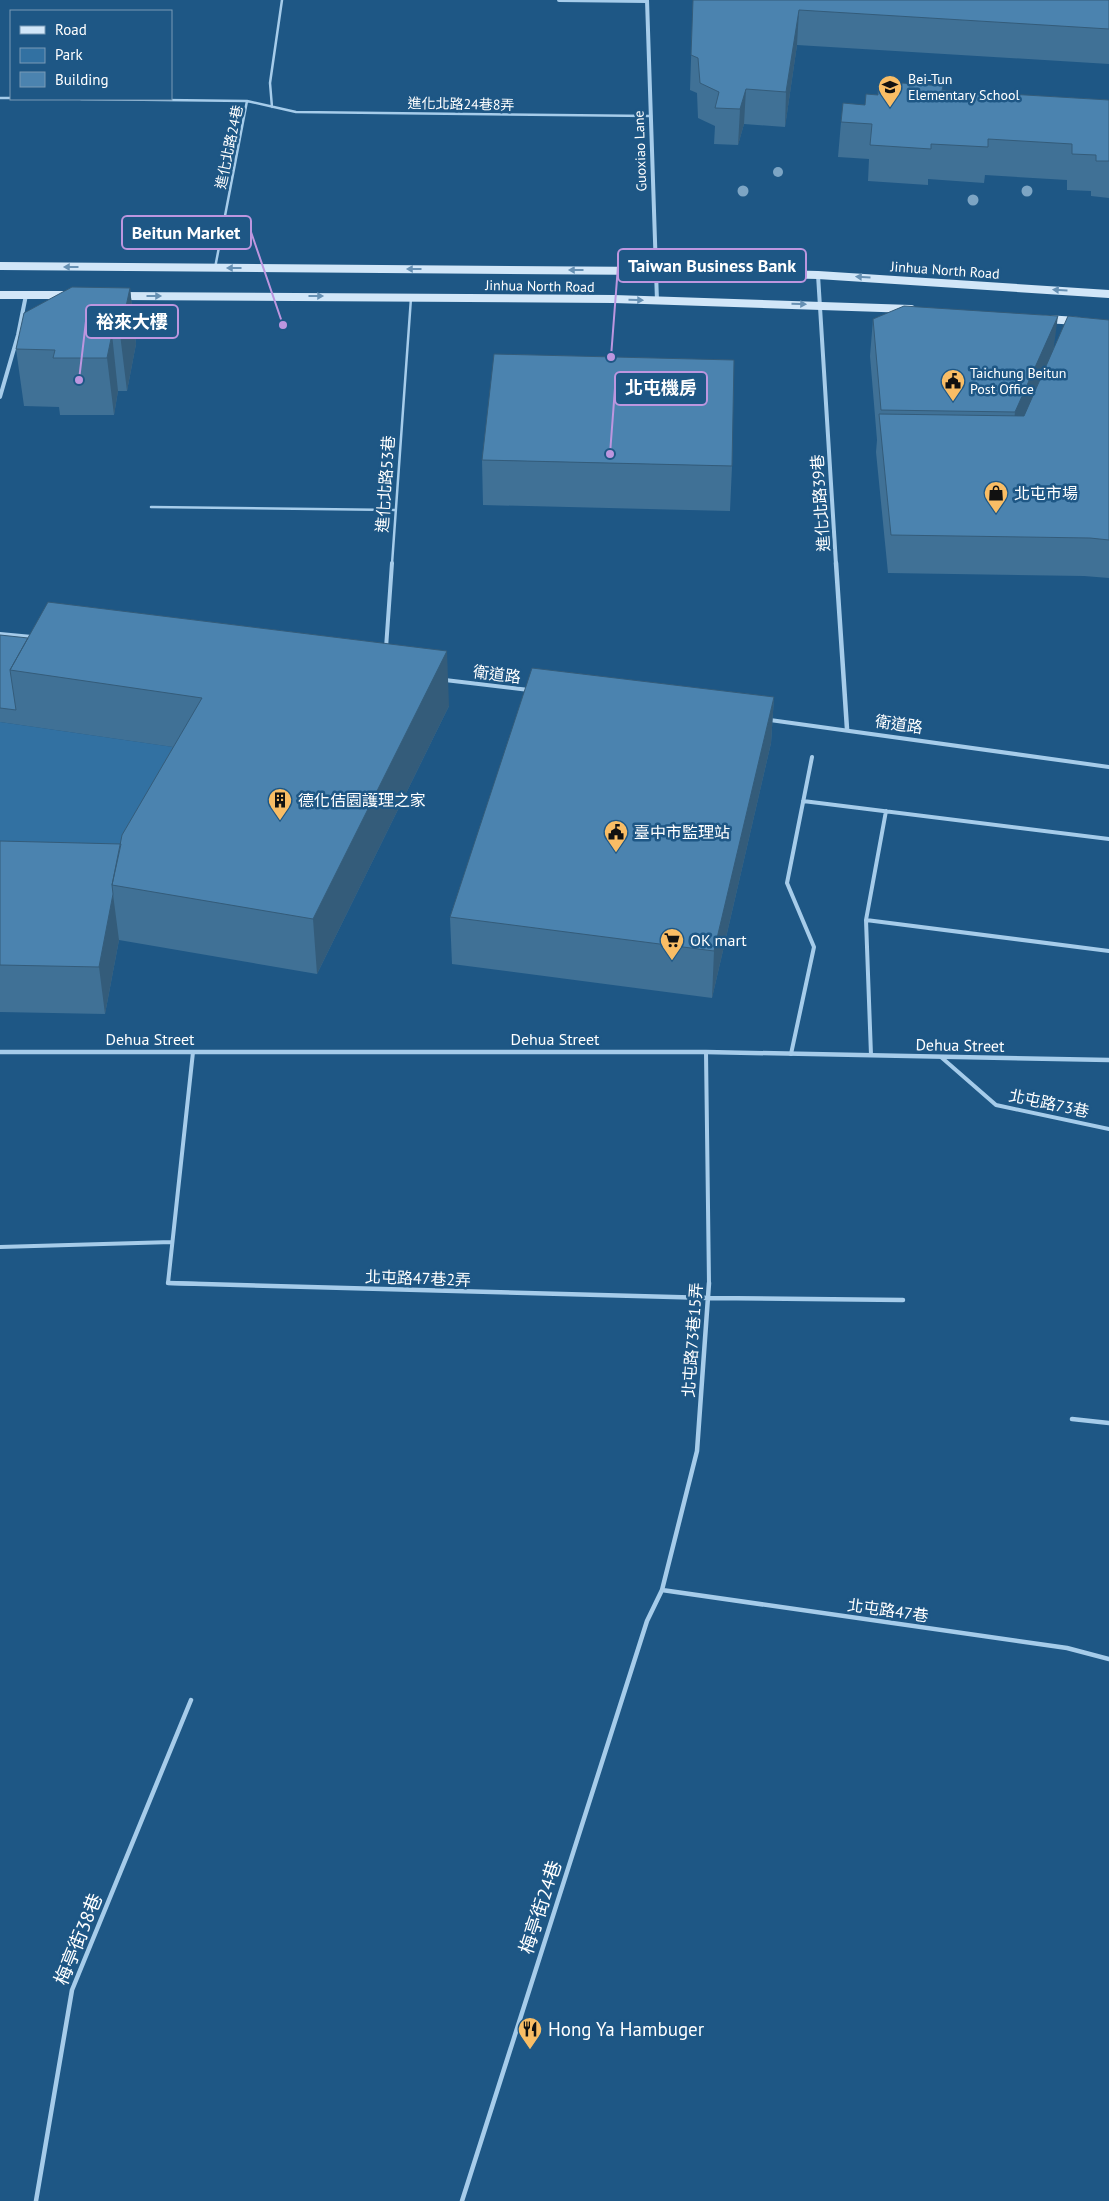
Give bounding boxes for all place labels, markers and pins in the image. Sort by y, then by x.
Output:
place label: Bei-Tun Elementary School [908,70,1020,104]
school or university icon: Bei-Tun Elementary School [877,74,903,108]
callout: Beitun Market [122,216,251,249]
callout: Taiwan Business Bank [618,249,806,282]
callout: 裕來大樓 [86,305,178,338]
place label: Taichung Beitun Post Office [970,364,1066,398]
public building icon: Taichung Beitun Post Office [940,368,966,402]
callout: 北屯機房 [615,372,707,405]
shop icon: 北屯市場 [983,480,1009,514]
place label: 北屯市場 [1014,483,1078,503]
building icon: 德化佶園護理之家 [267,787,293,821]
place label: 德化佶園護理之家 [298,790,426,810]
public building icon: 臺中市監理站 [603,819,629,853]
place label: 臺中市監理站 [634,822,730,842]
supermarket icon: OK mart [659,927,685,961]
place label: OK mart [690,930,747,950]
restaurant icon: Hong Ya Hambuger [517,2016,543,2050]
place label: Hong Ya Hambuger [548,2017,705,2041]

